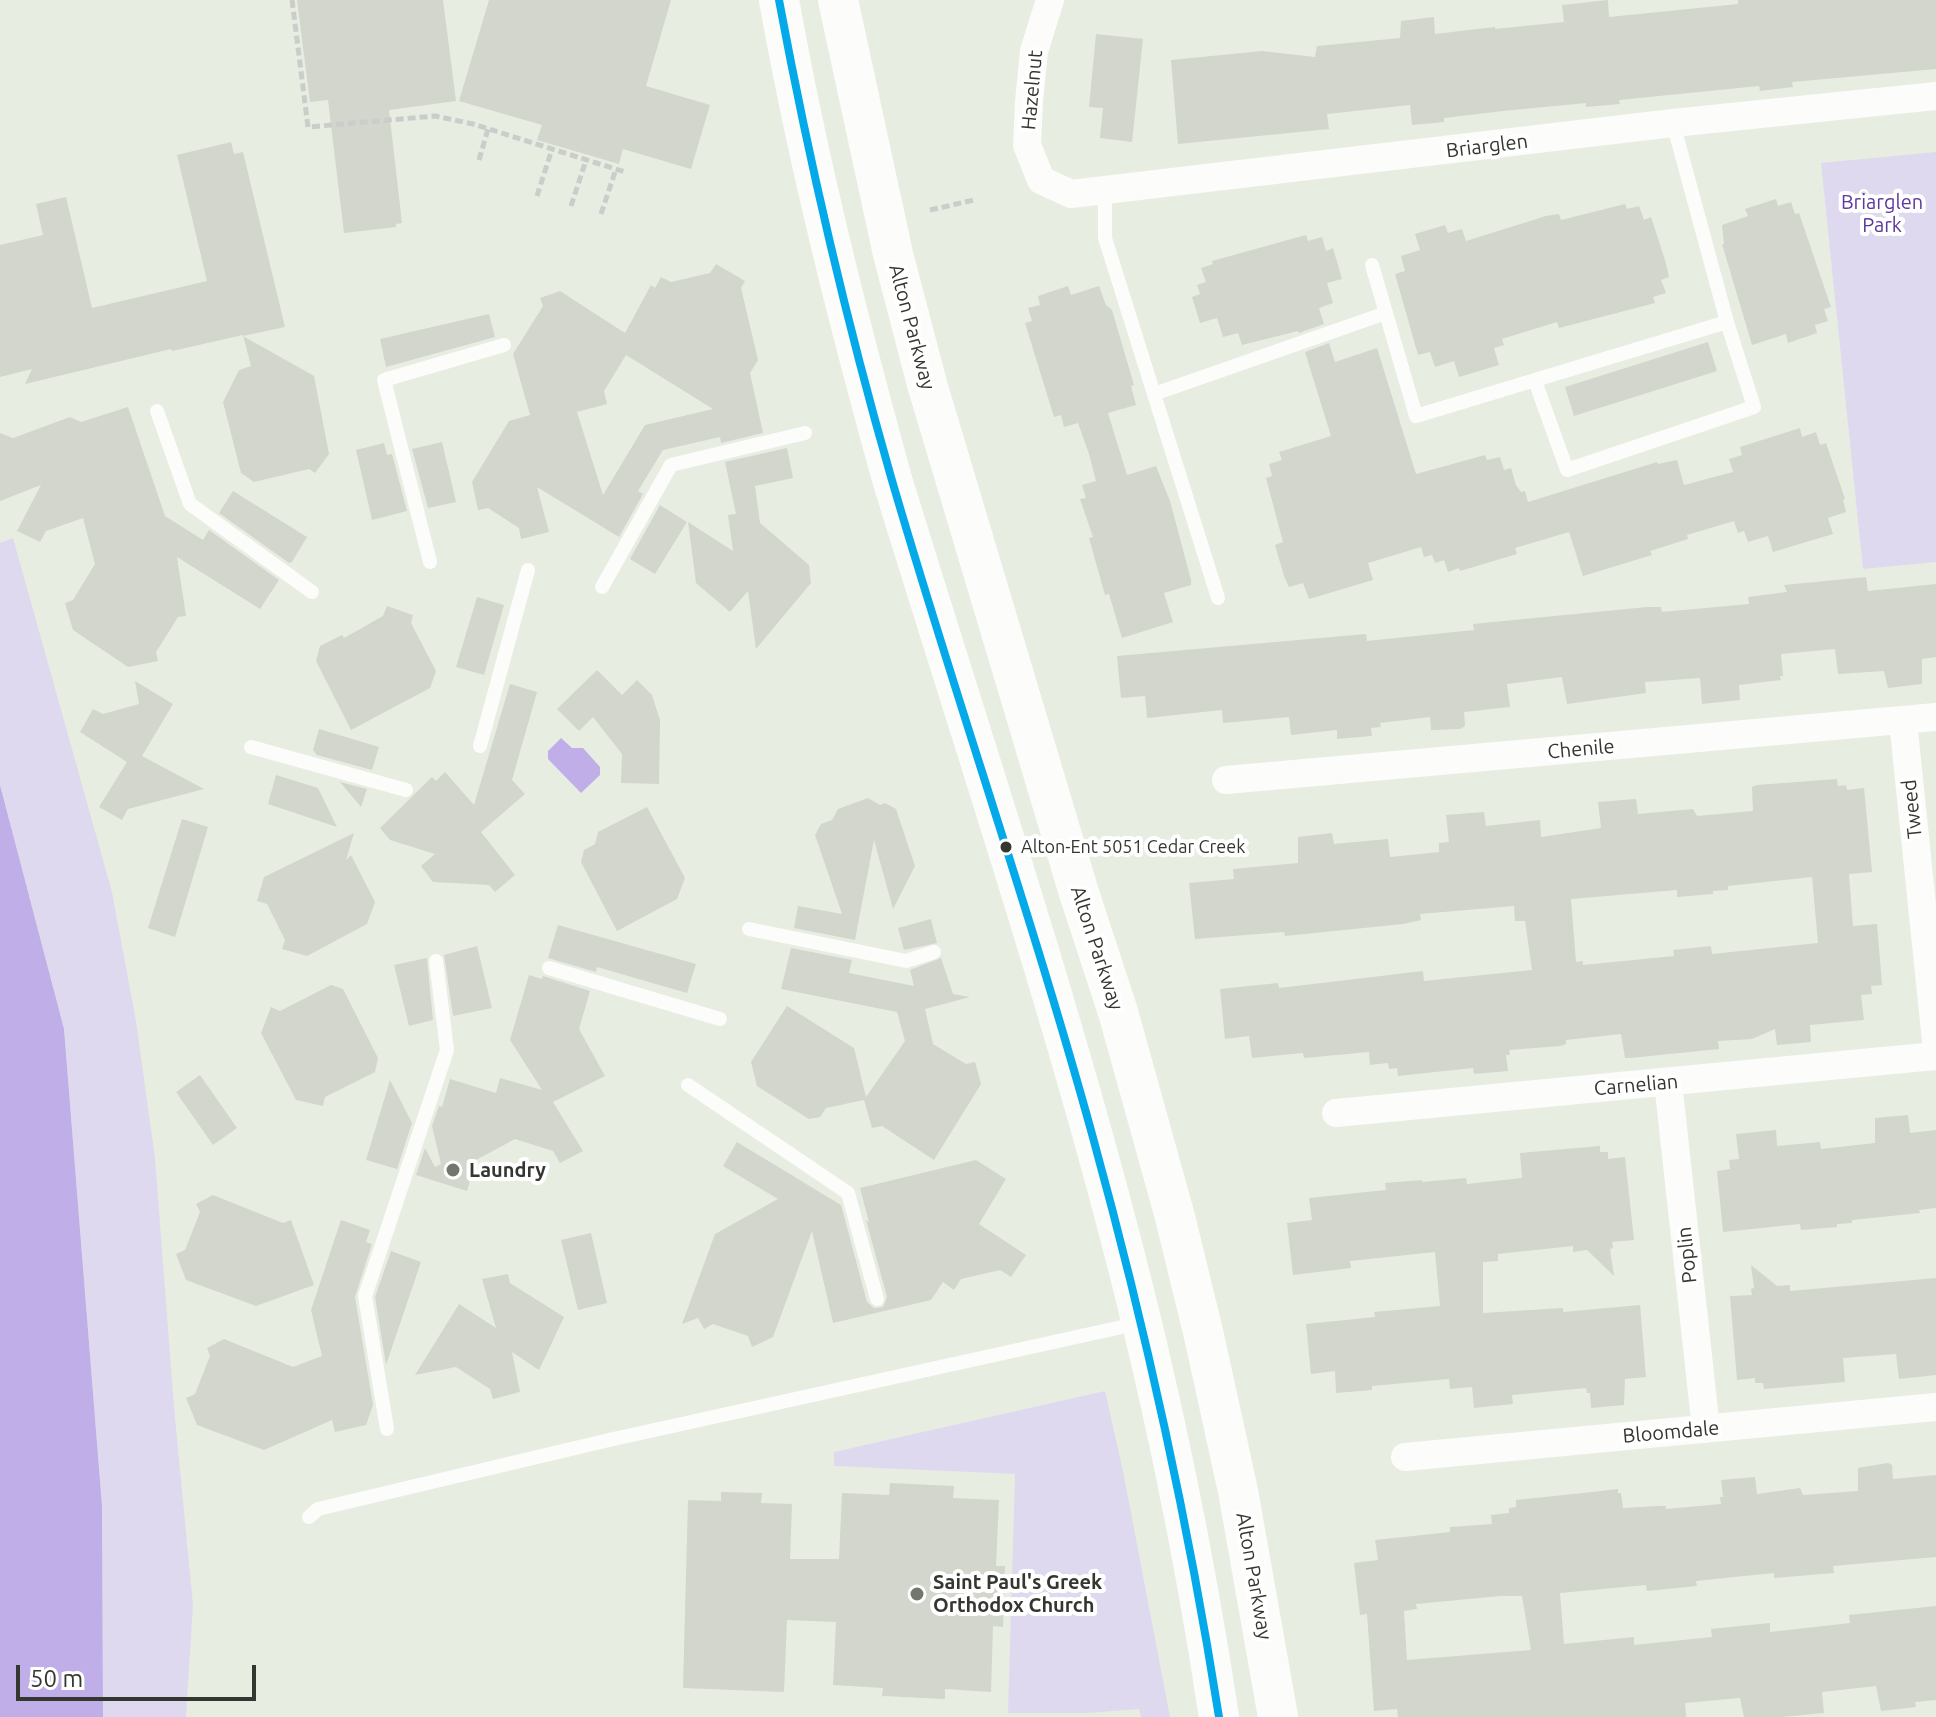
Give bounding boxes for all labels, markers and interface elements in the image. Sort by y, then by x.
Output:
street label: Hazelnut [1017,49,1047,131]
street label: Briarglen [1445,129,1529,163]
park label: Briarglen Park [1841,190,1923,237]
street label: Alton Parkway [884,262,940,392]
street label: Chenile [1546,734,1616,764]
street label: Tweed [1897,778,1927,840]
place label: Alton-Ent 5051 Cedar Creek [1021,836,1245,858]
marker: Alton-Ent 5051 Cedar Creek [998,839,1014,855]
street label: Alton Parkway [1066,883,1128,1013]
street label: Carnelian [1593,1069,1679,1101]
place label: Laundry [469,1158,546,1182]
marker: Laundry [444,1161,462,1179]
street label: Poplin [1672,1226,1702,1284]
street label: Bloomdale [1622,1416,1720,1448]
street label: Alton Parkway [1231,1510,1277,1642]
place label: Saint Paul's Greek Orthodox Church [933,1570,1102,1617]
marker: Saint Paul's Greek Orthodox Church [908,1585,926,1603]
scale bar [20,1649,260,1699]
text: 50 m [30,1665,83,1692]

